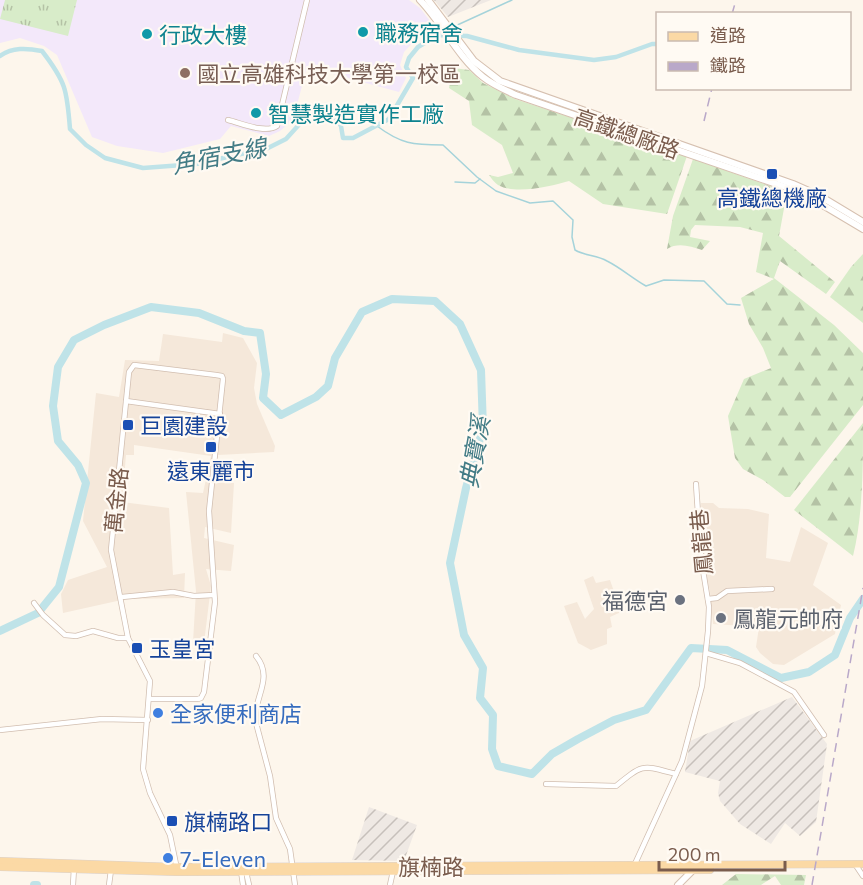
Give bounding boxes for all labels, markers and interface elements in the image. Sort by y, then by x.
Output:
legend [656,12,851,90]
place label: 職務宿舍 [375,19,463,46]
place label: 行政大樓 [159,21,247,48]
text: 道路 [710,24,746,46]
marker: 職務宿舍 [356,25,370,39]
marker: 行政大樓 [140,27,154,41]
text: 鐵路 [710,54,746,76]
place label: 國立高雄科技大學第一校區 [197,60,461,87]
marker: 國立高雄科技大學第一校區 [178,66,192,80]
place label: 智慧製造實作工廠 [268,100,444,127]
street label: 高鐵總廠路 [571,102,683,164]
marker: 智慧製造實作工廠 [249,106,263,120]
water label: 角宿支線 [169,131,272,178]
marker: 高鐵總機廠 [765,167,779,181]
place label: 高鐵總機廠 [717,184,827,211]
water label: 典寶溪 [453,411,495,490]
place label: 巨園建設 [140,412,228,439]
marker: 巨園建設 [121,418,135,432]
marker: 遠東麗市 [204,440,218,454]
place label: 遠東麗市 [167,457,255,484]
street label: 萬金路 [99,466,133,534]
street label: 鳳龍巷 [685,508,717,576]
place label: 福德宮 [602,587,668,614]
marker: 福德宮 [673,593,687,607]
place label: 鳳龍元帥府 [733,605,843,632]
marker: 鳳龍元帥府 [714,611,728,625]
place label: 玉皇宮 [149,635,215,662]
marker: 玉皇宮 [130,641,144,655]
place label: 全家便利商店 [170,700,302,727]
marker: 全家便利商店 [151,706,165,720]
place label: 旗楠路口 [184,808,272,835]
marker: 旗楠路口 [165,814,179,828]
scale bar [659,834,785,872]
text: 200 m [668,843,721,865]
place label: 7-Eleven [180,845,266,872]
marker: 7-Eleven [161,851,175,865]
street label: 旗楠路 [398,853,464,880]

